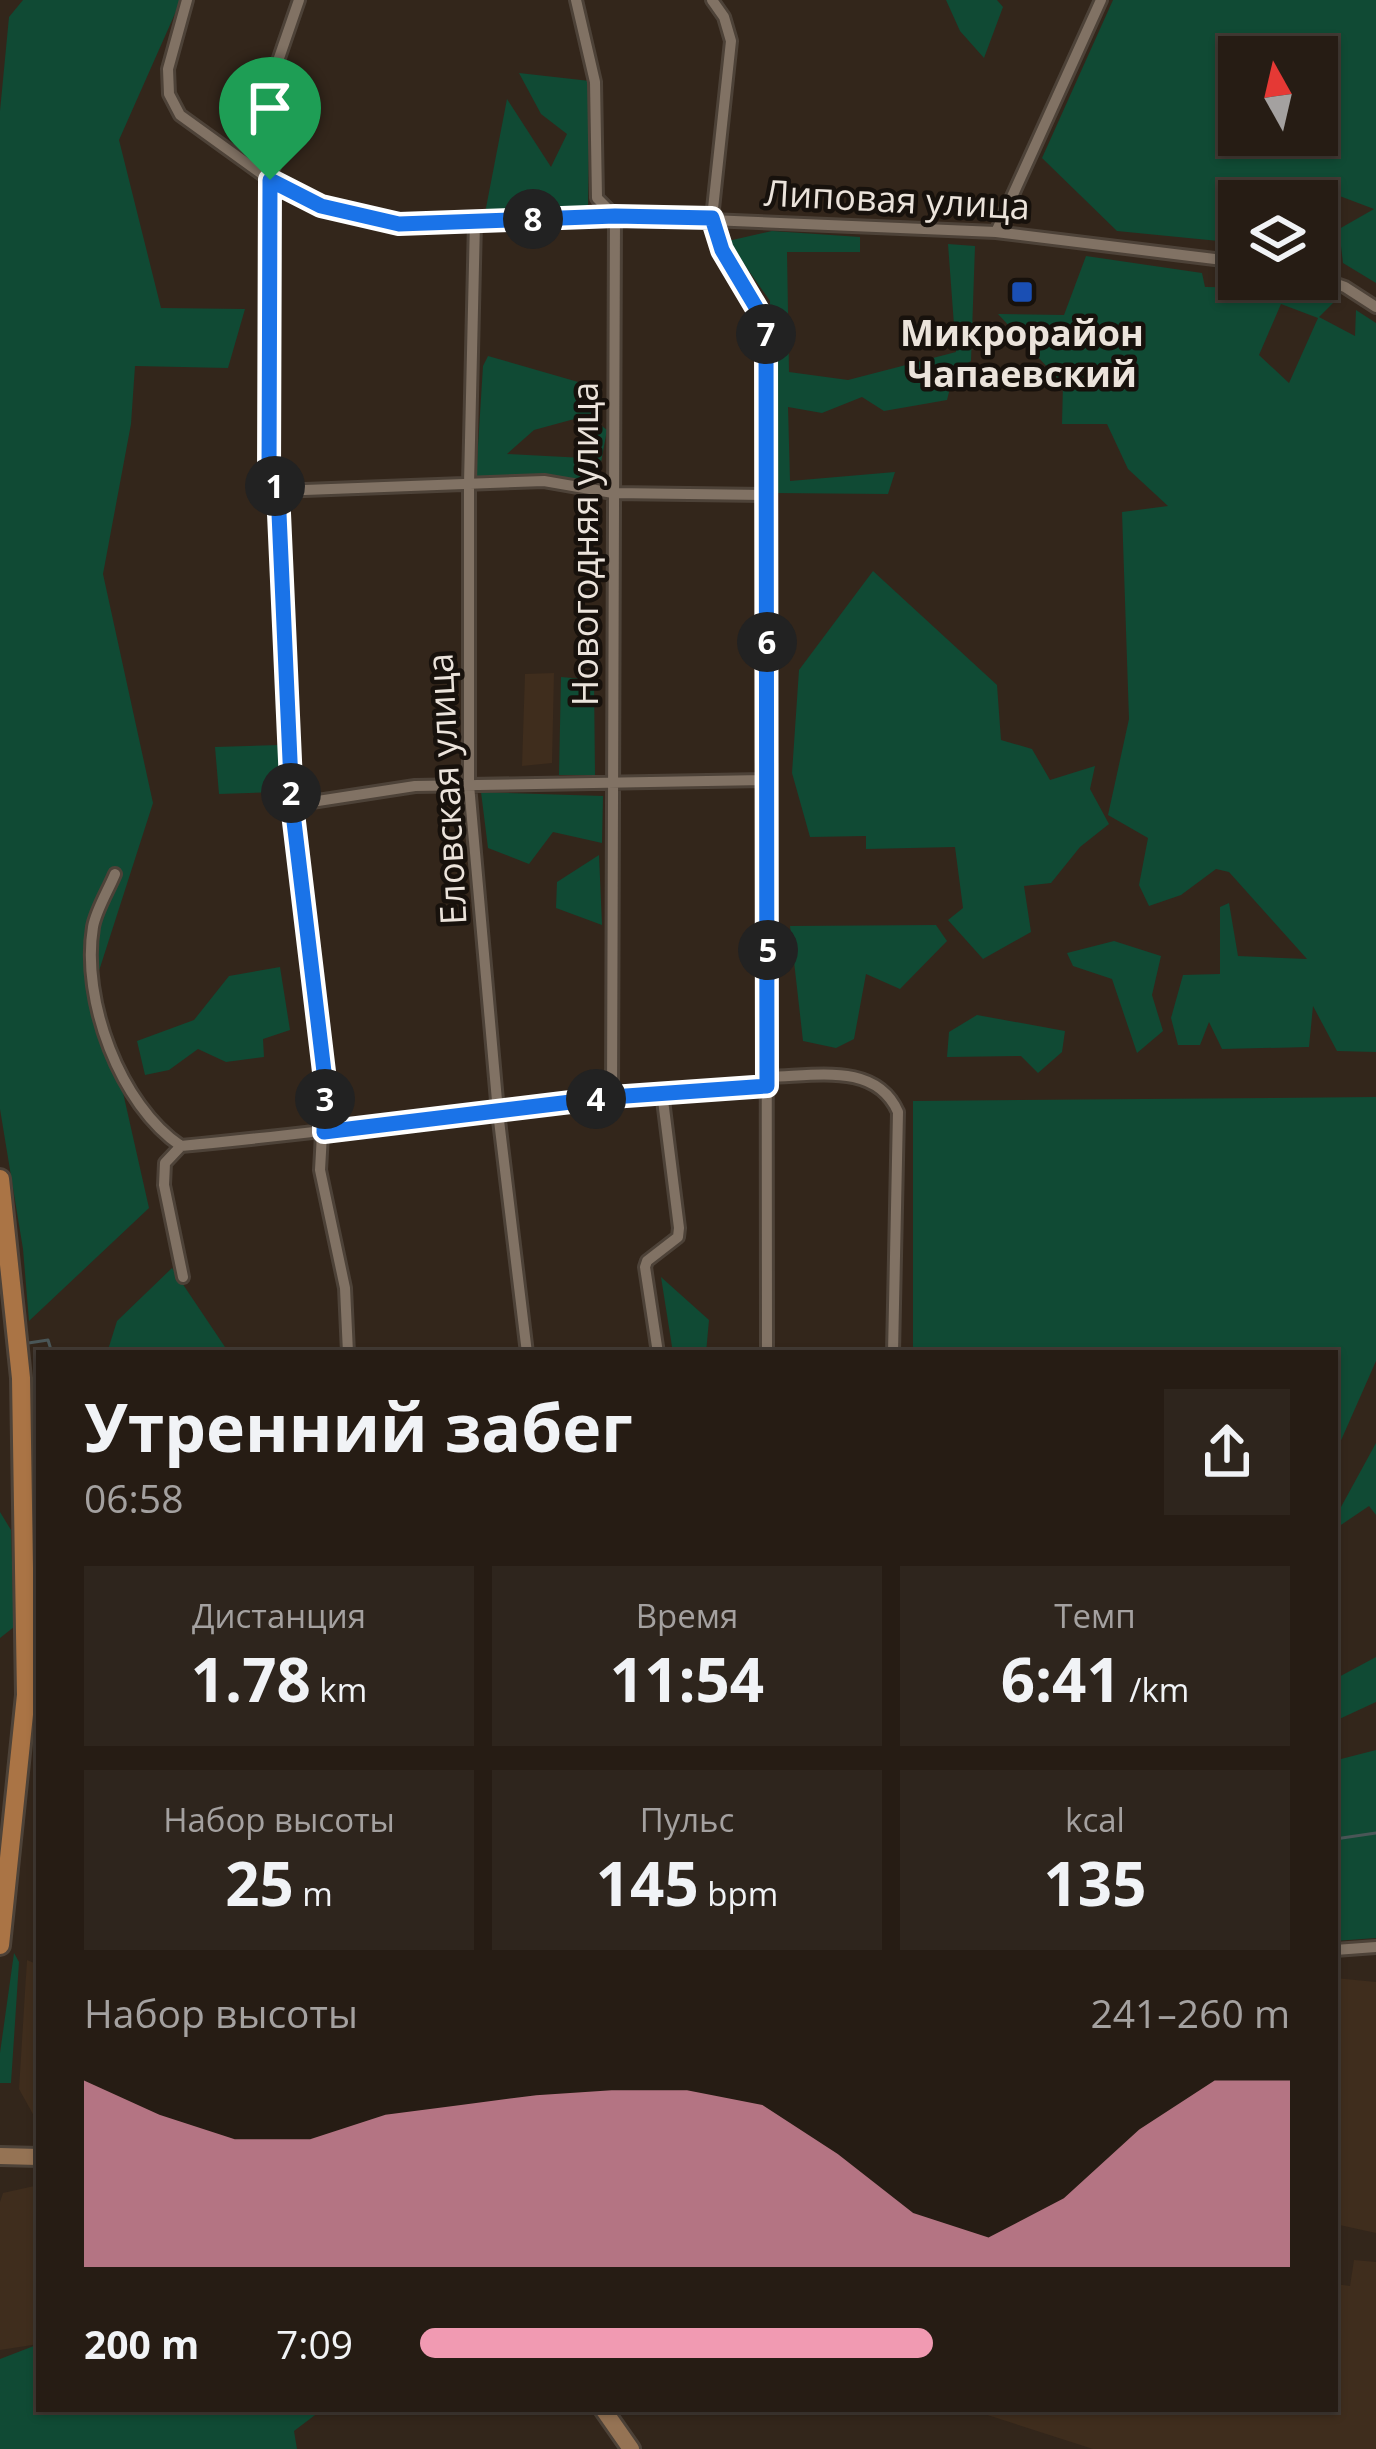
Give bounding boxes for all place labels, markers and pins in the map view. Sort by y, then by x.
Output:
pin [219,57,321,180]
pin: 8 [503,189,563,249]
marker: Микрорайон Чапаевский [1009,279,1035,305]
pin: 7 [736,304,796,364]
place label: Микрорайон Чапаевский [900,308,1144,398]
pin: 1 [245,456,305,516]
pin: 6 [737,612,797,672]
pin: 2 [261,763,321,823]
pin: 5 [738,920,798,980]
pin: 3 [295,1069,355,1129]
pin: 4 [566,1069,626,1129]

